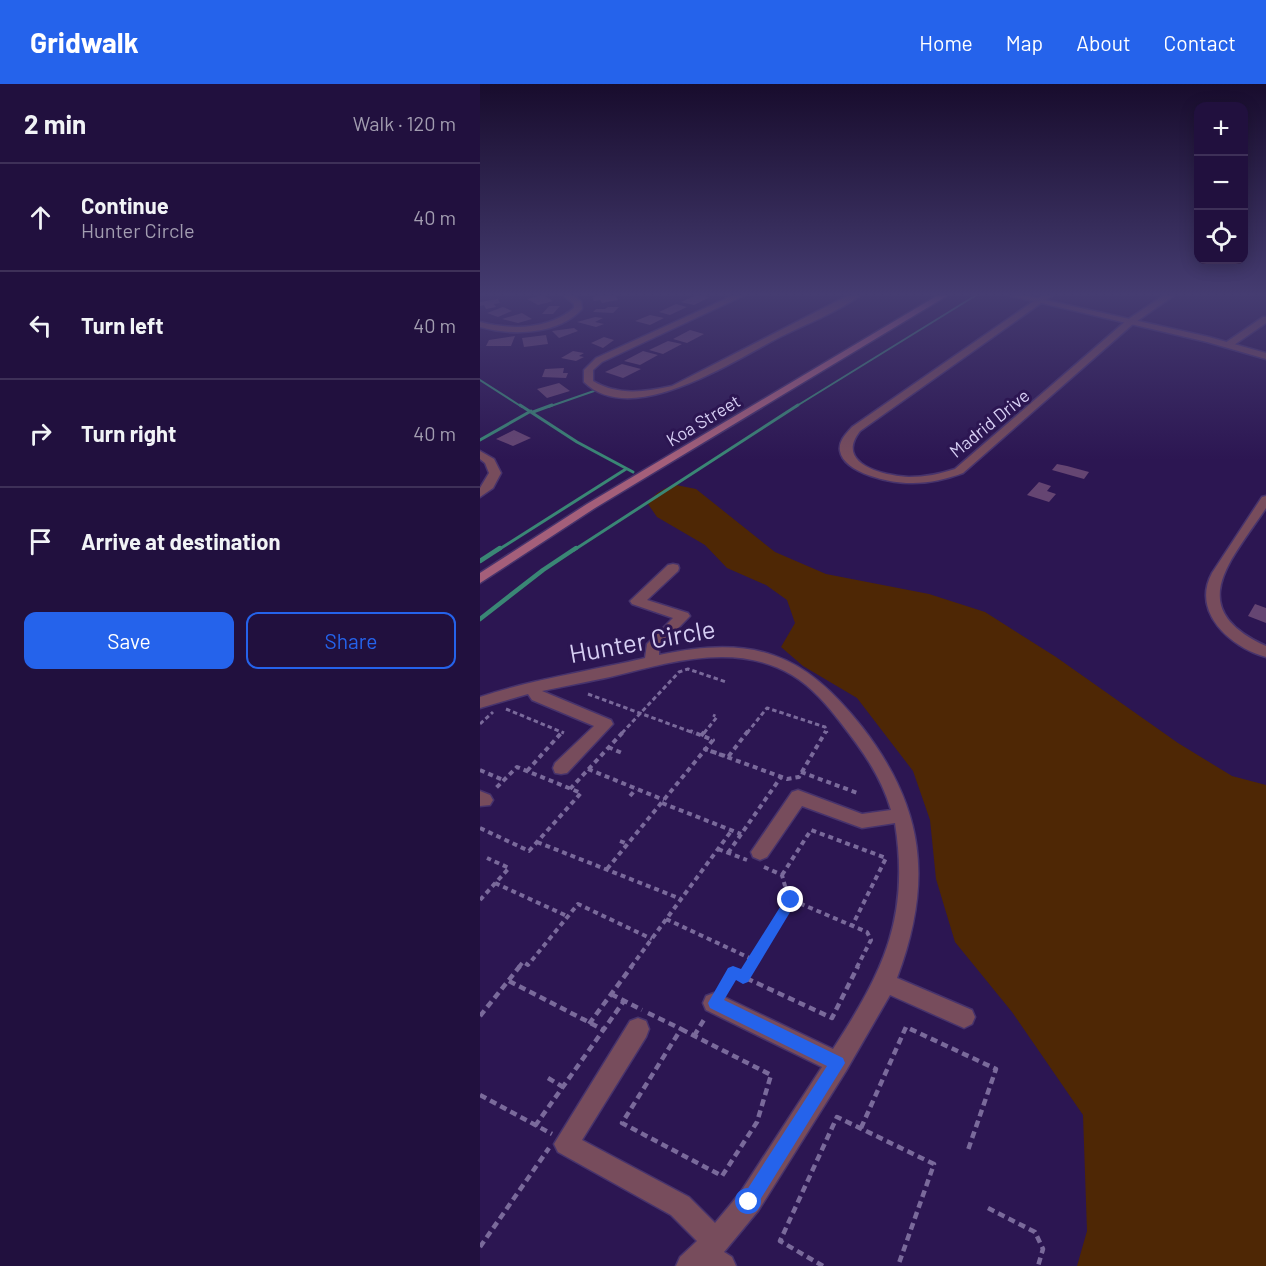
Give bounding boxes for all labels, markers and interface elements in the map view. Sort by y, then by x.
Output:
text: Gridwalk [30,25,139,59]
text: Home [919,30,973,55]
text: Map [1006,30,1043,55]
text: About [1076,30,1131,55]
text: Contact [1164,30,1236,55]
map controls [1194,102,1248,264]
button: + [1194,102,1248,156]
text: 2 min [24,108,86,139]
text: Walk · 120 m [353,111,456,135]
button: − [1194,156,1248,210]
text: Continue [81,192,169,218]
icon: ahead [24,201,57,234]
text: 40 m [413,205,456,229]
button: locate [1194,210,1248,264]
text: Hunter Circle [81,218,195,242]
icon: left [24,309,57,342]
text: Turn left [81,312,164,338]
text: 40 m [413,313,456,337]
street label: Madrid Drive [945,384,1033,462]
street label: Koa Street [662,389,744,451]
icon: right [24,417,57,450]
text: Turn right [81,420,176,446]
text: 40 m [413,421,456,445]
icon: arrive [24,525,57,558]
text: Arrive at destination [81,528,280,554]
button: Save [24,612,234,669]
button: Share [246,612,456,669]
street label: Hunter Circle [567,612,717,668]
route end [777,886,803,912]
route start [735,1188,761,1214]

